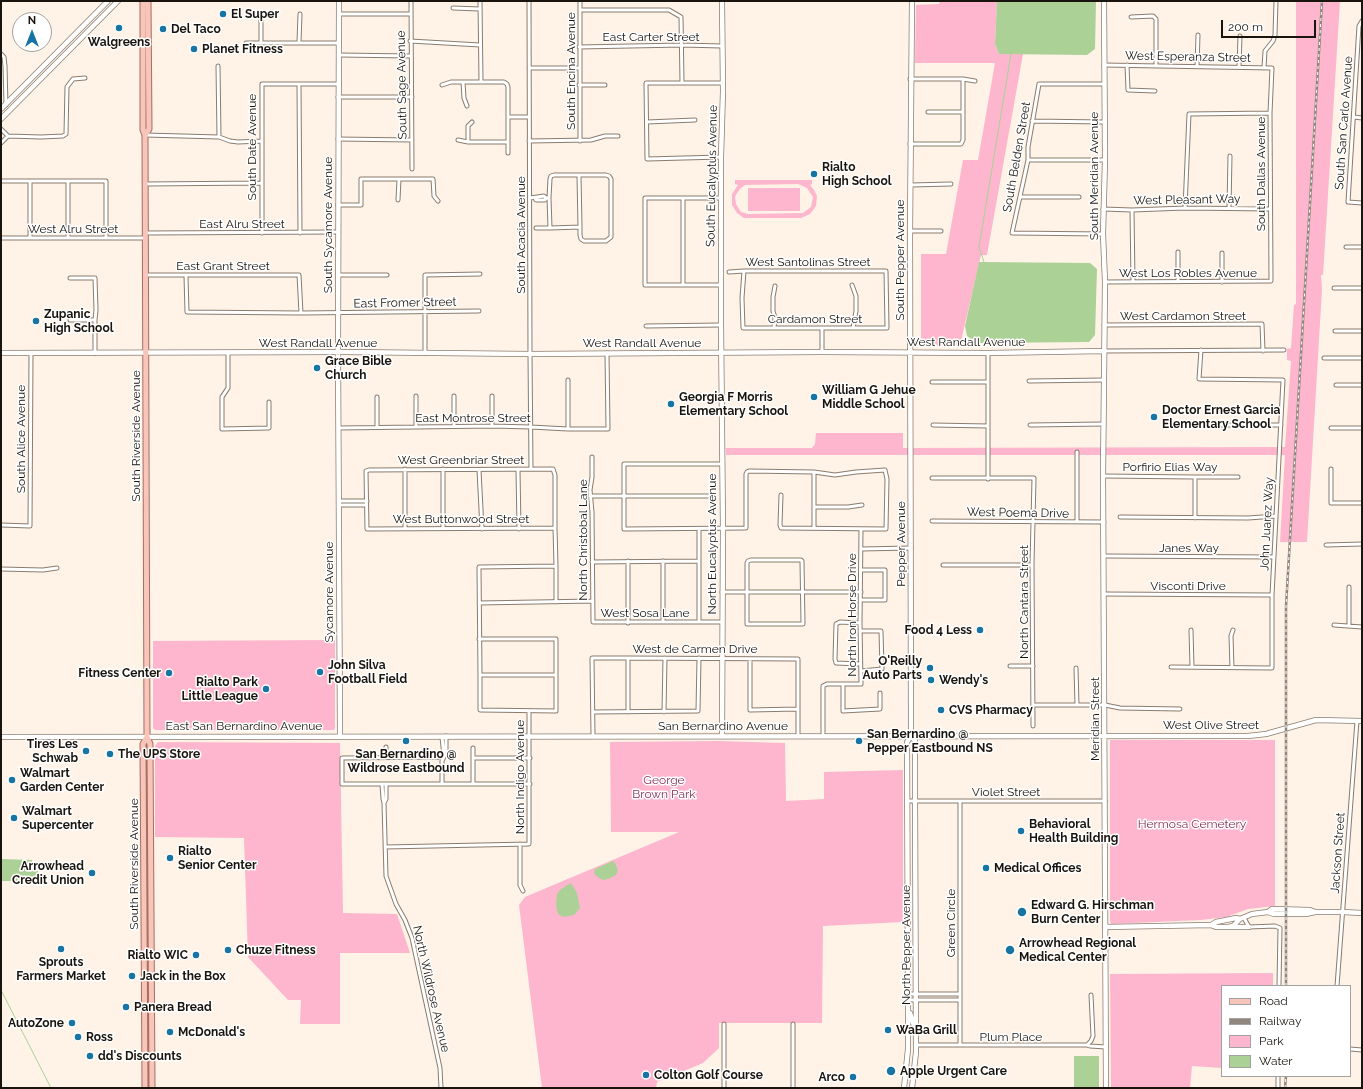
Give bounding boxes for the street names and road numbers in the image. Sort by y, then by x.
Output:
street label: South Encina Avenue [564,12,578,130]
street label: South Sage Avenue [394,30,410,140]
street label: East Carter Street [602,30,700,44]
street label: West Esperanza Street [1125,49,1251,65]
street label: South San Carlo Avenue [1332,56,1356,190]
street label: South Date Avenue [245,94,259,200]
street label: South Belden Street [1000,101,1034,213]
street label: South Eucalyptus Avenue [704,105,720,247]
street label: South Meridian Avenue [1087,112,1101,240]
street label: South Dallas Avenue [1254,117,1268,231]
street label: South Sycamore Avenue [321,157,335,293]
street label: South Acacia Avenue [514,176,528,294]
street label: West Pleasant Way [1133,192,1241,208]
street label: South Pepper Avenue [893,199,907,321]
street label: East Alru Street [199,217,285,231]
street label: West Alru Street [28,222,118,236]
street label: West Santolinas Street [745,255,871,269]
street label: East Grant Street [176,259,270,273]
street label: West Los Robles Avenue [1119,266,1257,280]
street label: East Fromer Street [353,295,457,311]
street label: West Cardamon Street [1120,309,1246,323]
street label: Cardamon Street [768,312,862,326]
street label: West Randall Avenue [907,335,1025,349]
street label: West Randall Avenue [259,336,377,350]
street label: West Randall Avenue [583,336,701,350]
street label: South Riverside Avenue [129,370,143,502]
street label: South Alice Avenue [14,385,28,493]
street label: East Montrose Street [415,411,531,425]
street label: West Greenbriar Street [398,453,524,467]
street label: Porfirio Elias Way [1122,460,1218,474]
street label: North Eucalyptus Avenue [705,473,719,615]
street label: John Juarez Way [1257,477,1277,571]
street label: North Christobal Lane [576,479,590,601]
street label: Pepper Avenue [894,501,908,587]
street label: West Poema Drive [967,505,1069,521]
street label: West Buttonwood Street [393,512,529,526]
street label: Janes Way [1159,541,1219,555]
street label: Sycamore Avenue [322,542,336,642]
street label: North Cantara Street [1017,545,1031,659]
street label: North Iron Horse Drive [845,553,859,677]
street label: Visconti Drive [1150,579,1226,593]
street label: West Sosa Lane [600,606,690,620]
street label: West de Carmen Drive [633,642,757,656]
street label: Meridian Street [1088,677,1102,761]
street label: West Olive Street [1163,718,1259,732]
street label: East San Bernardino Avenue [166,719,322,733]
street label: San Bernardino Avenue [658,719,788,733]
street label: North Indigo Avenue [513,720,527,834]
street label: Violet Street [972,785,1040,799]
street label: South Riverside Avenue [127,798,141,930]
street label: Jackson Street [1328,812,1348,894]
street label: North Pepper Avenue [899,885,913,1005]
street label: Green Circle [944,889,958,957]
street label: North Wildrose Avenue [409,924,453,1054]
street label: Plum Place [980,1030,1042,1044]

